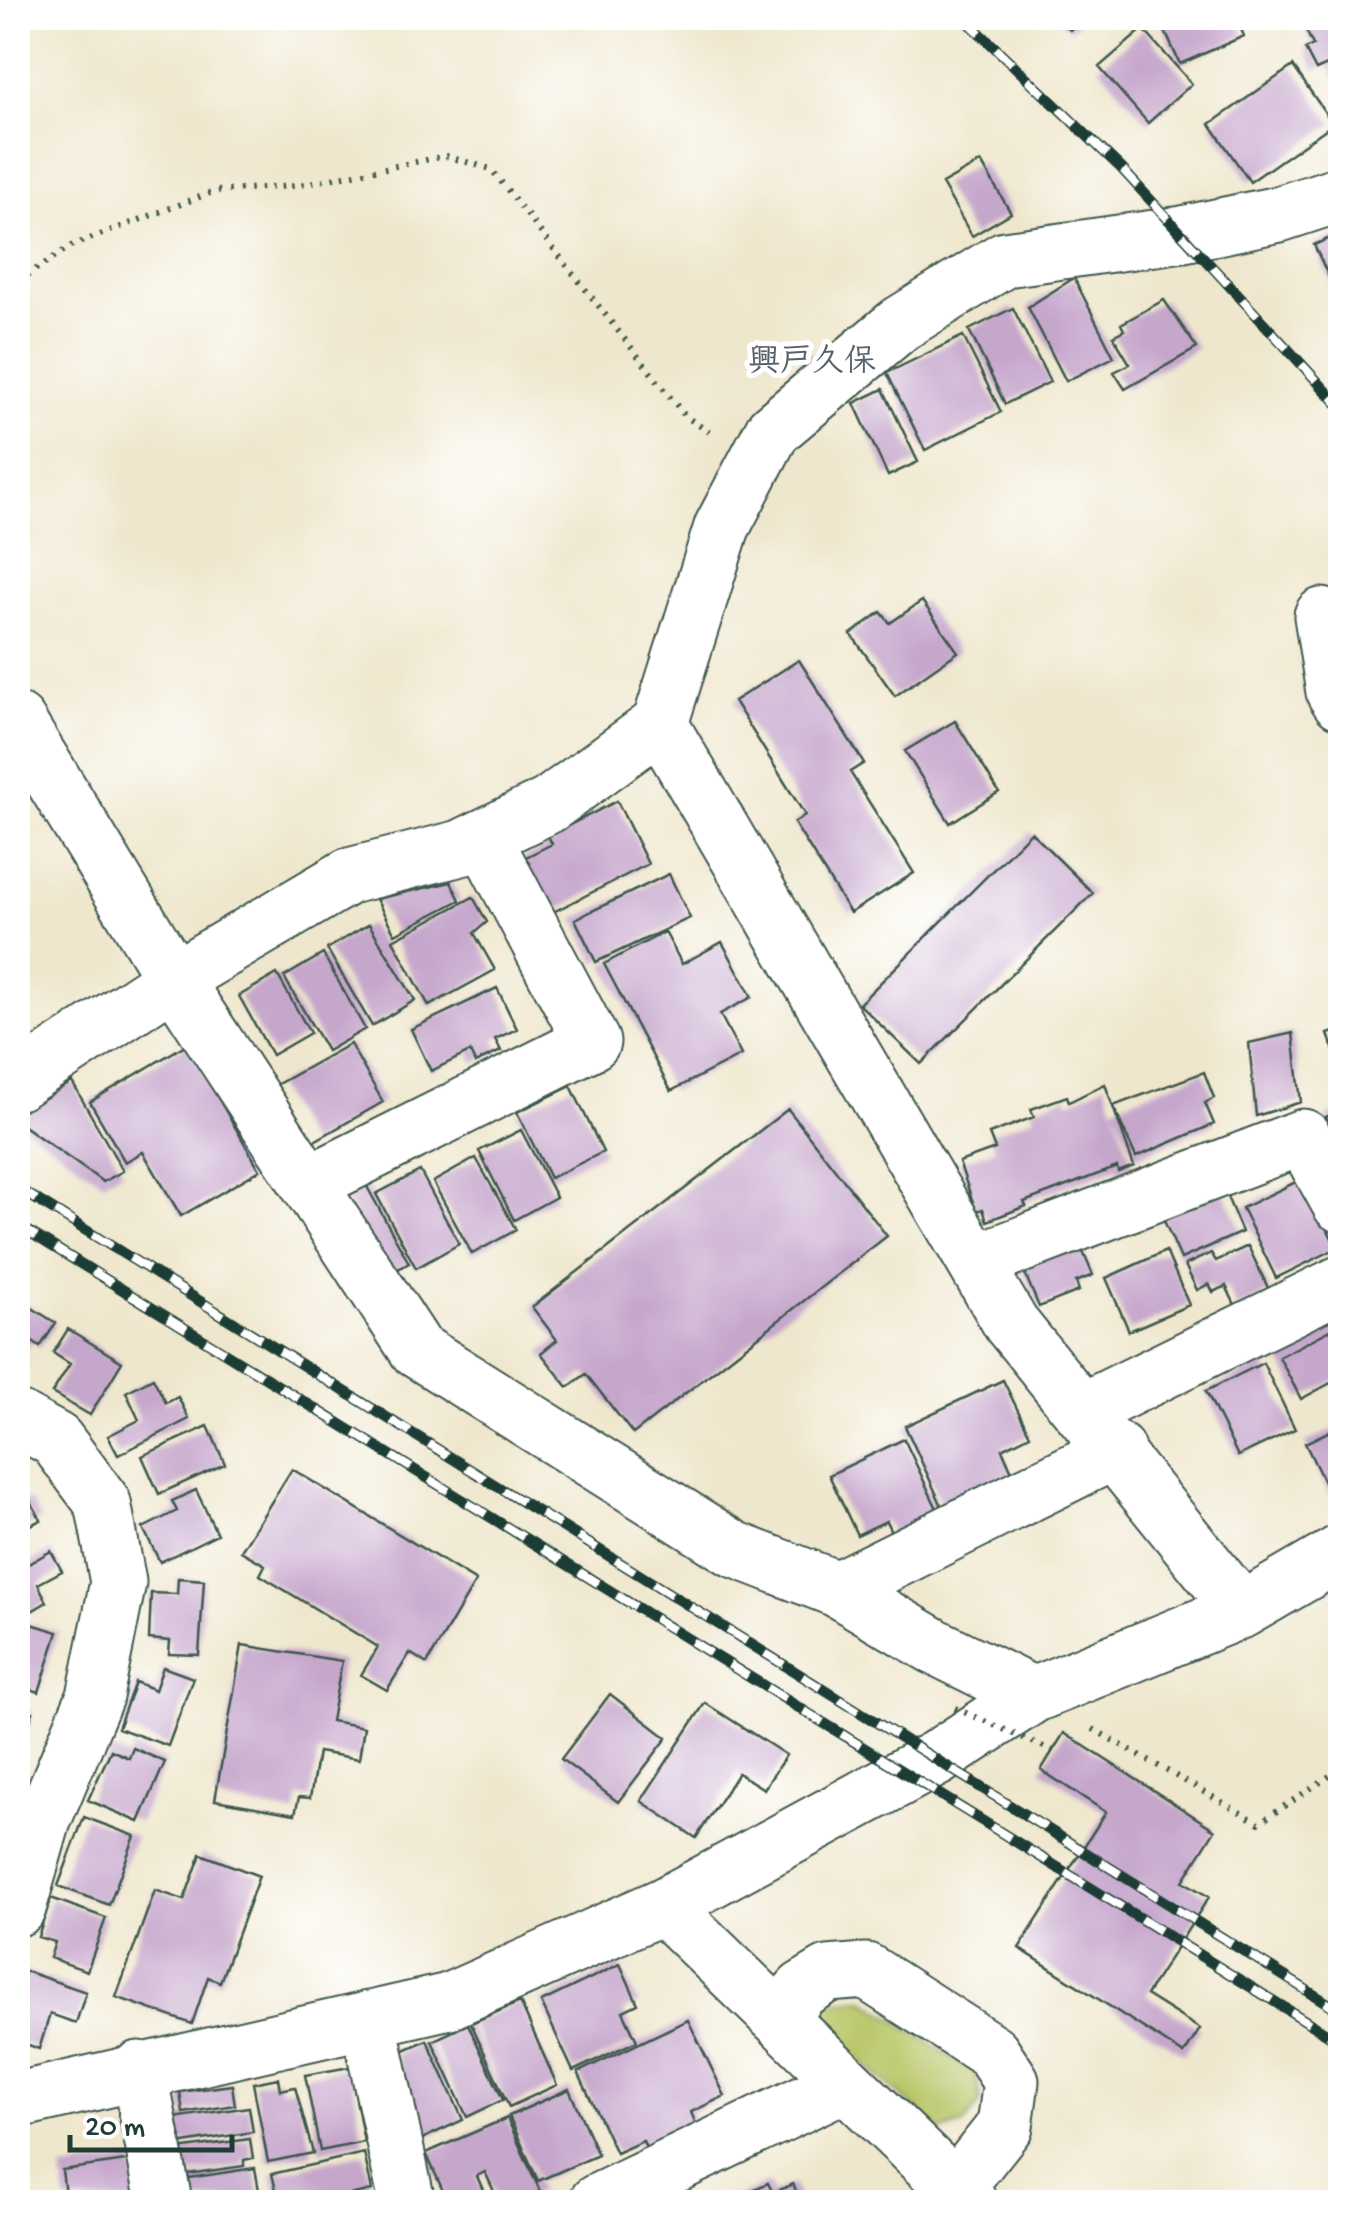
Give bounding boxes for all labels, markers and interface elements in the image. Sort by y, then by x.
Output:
district label: 興戸久保 [748,344,876,383]
scale bar [70,2090,232,2152]
text: 20 m [85,2112,145,2147]

